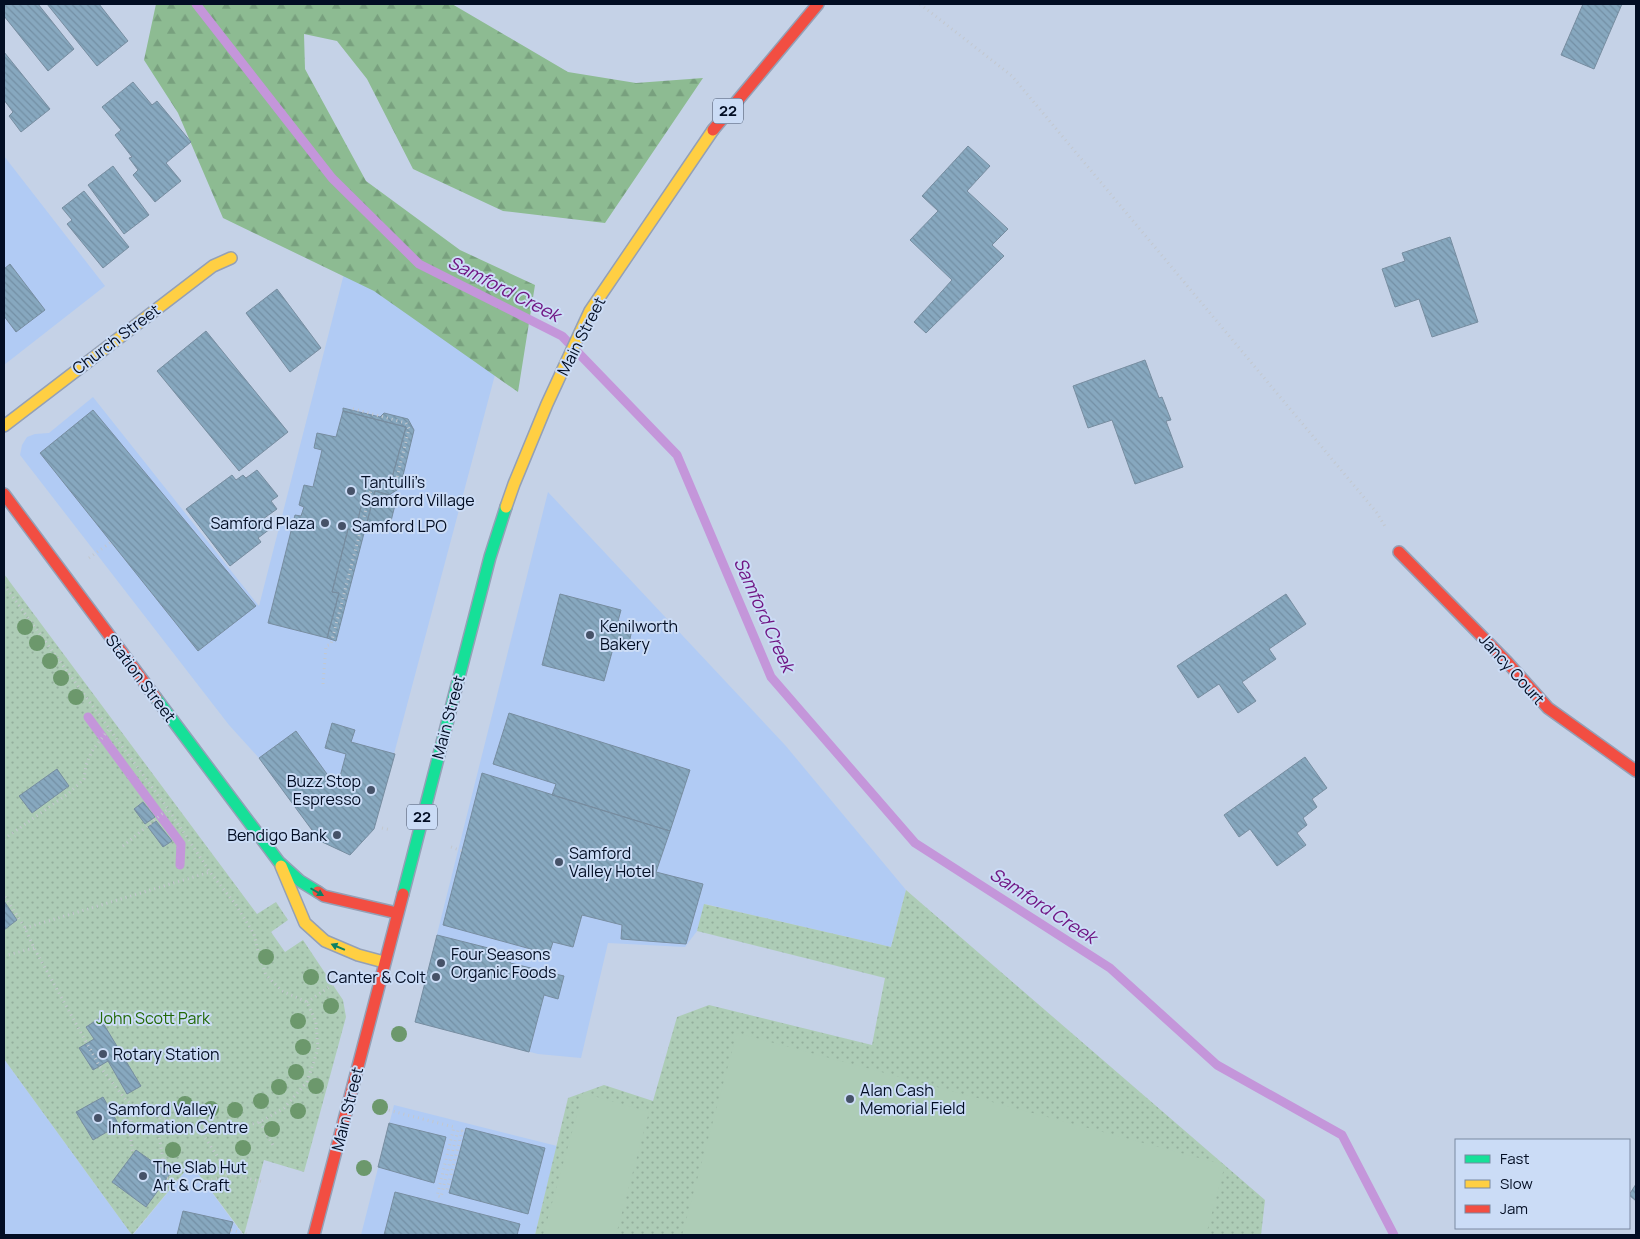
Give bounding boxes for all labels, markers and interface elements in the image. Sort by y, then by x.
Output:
road number: 22 [713,98,743,124]
water label: Samford Creek [444,250,567,328]
street label: Main Street [552,293,610,379]
street label: Church Street [68,299,164,379]
place label: Tantulli’s Samford Village [361,471,475,511]
marker: Tantulli’s Samford Village [345,485,357,497]
place label: Samford Plaza [210,512,315,534]
place label: Samford LPO [352,515,447,537]
marker: Samford Plaza [319,517,331,529]
marker: Samford LPO [336,520,348,532]
water label: Samford Creek [729,554,802,678]
place label: Kenilworth Bakery [600,615,678,655]
marker: Kenilworth Bakery [584,629,596,641]
street label: Jancy Court [1474,629,1550,709]
street label: Station Street [101,630,181,726]
street label: Main Street [426,673,470,761]
place label: Buzz Stop Espresso [287,770,361,810]
marker: Buzz Stop Espresso [365,784,377,796]
road number: 22 [407,804,437,830]
place label: Bendigo Bank [227,824,328,846]
marker: Bendigo Bank [331,829,343,841]
place label: Samford Valley Hotel [569,842,655,882]
marker: Samford Valley Hotel [553,856,565,868]
water label: Samford Creek [986,862,1104,950]
one-way arrow [311,887,324,896]
one-way arrow [331,942,345,950]
place label: Four Seasons Organic Foods [451,943,556,983]
marker: Four Seasons Organic Foods [435,957,447,969]
place label: Canter & Colt [327,966,426,988]
marker: Canter & Colt [430,971,442,983]
park label: John Scott Park [96,1007,211,1029]
place label: Rotary Station [113,1043,219,1065]
marker: Rotary Station [97,1048,109,1060]
street label: Main Street [326,1065,368,1153]
place label: Alan Cash Memorial Field [860,1079,965,1119]
marker: Alan Cash Memorial Field [844,1093,856,1105]
place label: Samford Valley Information Centre [108,1098,248,1138]
marker: Samford Valley Information Centre [92,1112,104,1124]
legend [1455,1139,1630,1229]
text: Fast [1500,1148,1529,1169]
place label: The Slab Hut Art & Craft [153,1156,247,1196]
marker: The Slab Hut Art & Craft [137,1170,149,1182]
text: Slow [1500,1173,1533,1194]
text: Jam [1500,1198,1528,1219]

